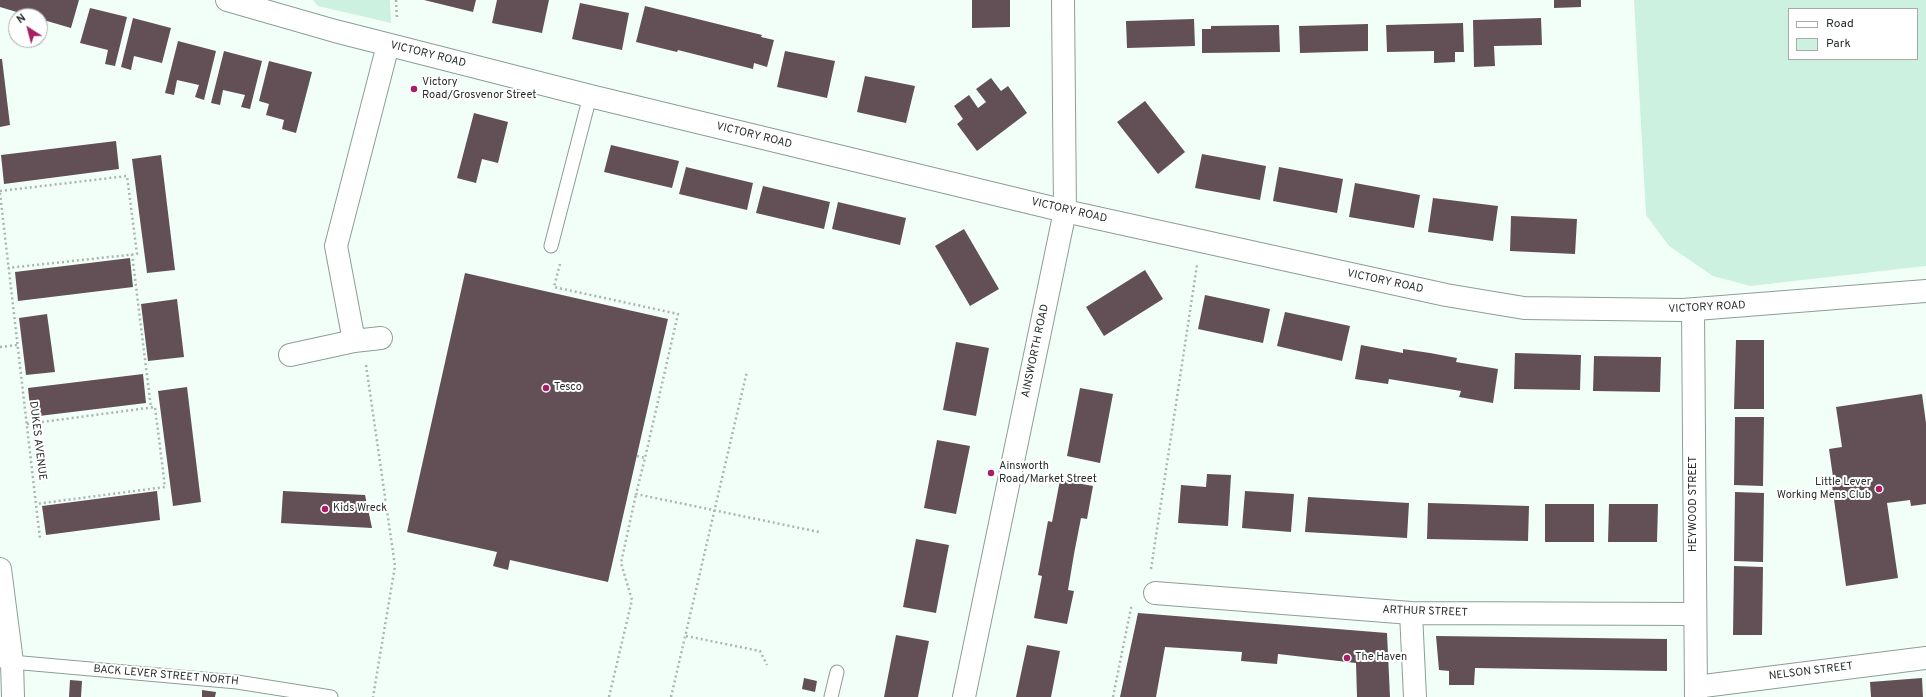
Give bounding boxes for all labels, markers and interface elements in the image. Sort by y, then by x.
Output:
north arrow [8,8,48,48]
legend [1788,8,1918,60]
text: N [14,11,29,27]
text: Road [1826,16,1854,32]
text: Park [1826,36,1851,52]
street label: VICTORY ROAD [389,39,467,71]
place label: Victory Road/Grosvenor Street [422,76,536,102]
marker: Victory Road/Grosvenor Street [409,84,419,94]
street label: VICTORY ROAD [715,120,793,152]
street label: VICTORY ROAD [1030,196,1108,226]
street label: VICTORY ROAD [1346,267,1424,297]
street label: VICTORY ROAD [1668,299,1746,317]
street label: AINSWORTH ROAD [1020,303,1052,399]
place label: Tesco [554,381,582,395]
marker: Tesco [541,383,551,393]
street label: DUKES AVENUE [26,401,48,481]
street label: HEYWOOD STREET [1687,456,1701,552]
place label: Ainsworth Road/Market Street [999,460,1097,486]
marker: Ainsworth Road/Market Street [986,468,996,478]
place label: Little Lever Working Mens Club [1777,476,1871,502]
marker: Little Lever Working Mens Club [1874,484,1884,494]
place label: Kids Wreck [333,502,387,516]
marker: Kids Wreck [320,504,330,514]
street label: ARTHUR STREET [1382,604,1468,620]
place label: The Haven [1355,651,1407,665]
marker: The Haven [1342,653,1352,663]
street label: NELSON STREET [1768,660,1854,684]
street label: BACK LEVER STREET NORTH [93,663,239,689]

